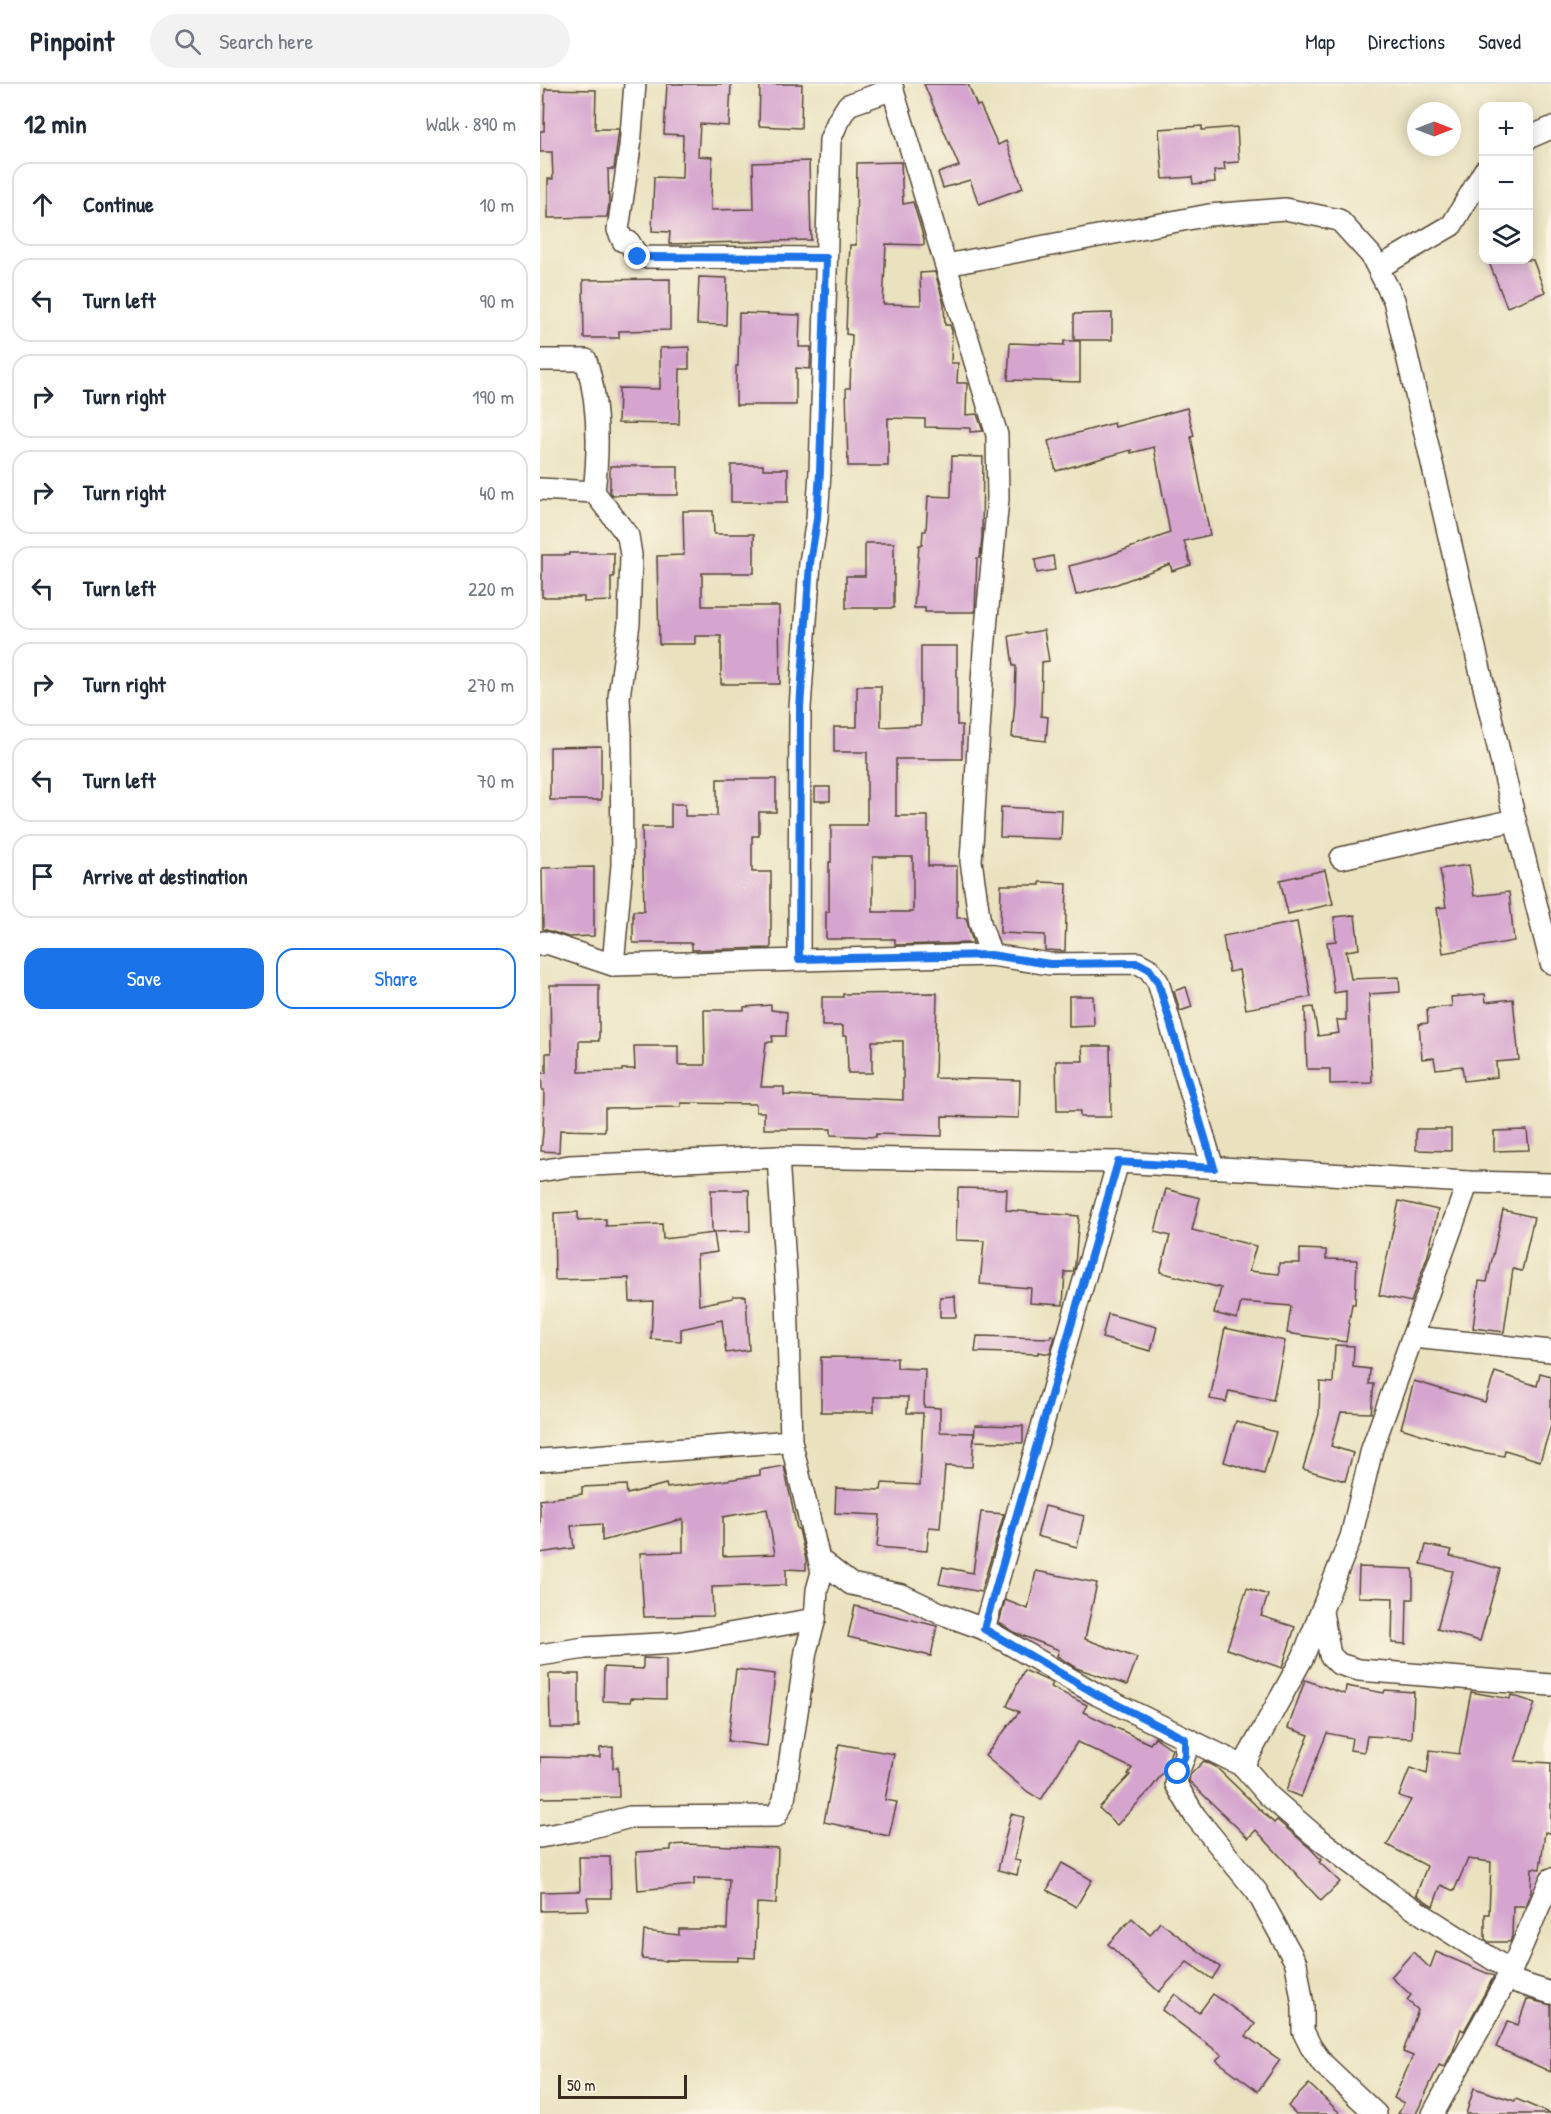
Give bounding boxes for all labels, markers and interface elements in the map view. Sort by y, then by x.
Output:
search box [150,14,570,68]
text: Pinpoint [30,22,114,60]
icon: search [171,25,204,58]
text: Search here [219,26,313,56]
text: Map [1305,27,1335,56]
text: Directions [1368,27,1445,56]
text: Saved [1478,27,1521,56]
north arrow [1407,102,1461,156]
map controls [1479,102,1533,264]
button: + [1479,102,1533,156]
text: 12 min [24,106,87,141]
text: Walk · 890 m [426,110,516,137]
button: − [1479,156,1533,210]
icon: ahead [26,188,59,221]
text: Continue [83,189,154,219]
text: 10 m [480,191,514,218]
button: layers [1479,210,1533,264]
route end [624,243,650,269]
icon: left [26,284,59,317]
text: Turn left [83,285,156,315]
text: 90 m [480,287,514,314]
icon: right [26,380,59,413]
text: Turn right [83,381,166,411]
text: 190 m [472,383,514,410]
icon: right [26,476,59,509]
text: Turn right [83,477,166,507]
text: 40 m [479,479,514,506]
icon: left [26,572,59,605]
text: Turn left [83,573,156,603]
text: 220 m [468,575,514,602]
icon: right [26,668,59,701]
text: Turn right [83,669,166,699]
text: 270 m [468,671,514,698]
icon: left [26,764,59,797]
text: Turn left [83,765,156,795]
text: 70 m [477,767,514,794]
icon: arrive [26,860,59,893]
text: Arrive at destination [83,861,248,891]
button: Save [24,948,264,1009]
button: Share [276,948,516,1009]
route start [1164,1758,1190,1784]
scale bar [558,2072,687,2100]
text: 50 m [567,2074,596,2096]

